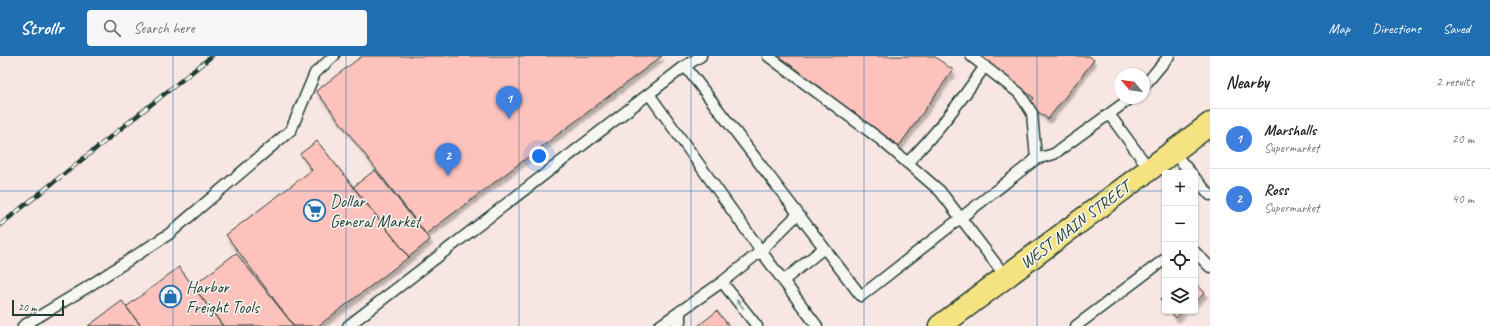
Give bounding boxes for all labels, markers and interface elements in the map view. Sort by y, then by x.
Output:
search box [87,10,367,46]
text: Strollr [20,16,63,40]
icon: search [101,17,123,39]
text: Search here [133,19,195,38]
text: Map [1329,20,1350,37]
text: Directions [1372,20,1421,37]
text: Saved [1443,20,1470,37]
north arrow [1114,68,1150,104]
text: Nearby [1226,72,1269,93]
text: 2 results [1436,74,1474,90]
pin: 1 [496,86,522,119]
text: Marshalls [1264,121,1316,140]
text: 1 [1236,131,1242,147]
text: 20 m [1452,131,1474,147]
text: Supermarket [1264,140,1319,156]
pin: 2 [435,143,461,176]
your location [529,146,549,166]
map controls [1162,170,1198,314]
button: + [1162,170,1198,206]
street label: WEST MAIN STREET [1016,174,1138,273]
text: Ross [1264,181,1288,200]
place label: Dollar General Market [330,191,423,232]
text: 2 [1236,191,1242,207]
text: 40 m [1452,191,1474,207]
supermarket icon: Dollar General Market [302,198,328,224]
text: Supermarket [1264,200,1319,216]
button: − [1162,206,1198,242]
button: locate [1162,242,1198,278]
place label: Harbor Freight Tools [186,277,261,318]
button: layers [1162,278,1198,314]
shop icon: Harbor Freight Tools [157,284,183,310]
scale bar [12,298,64,317]
one-way arrow [735,298,744,309]
text: 20 m [18,300,37,314]

